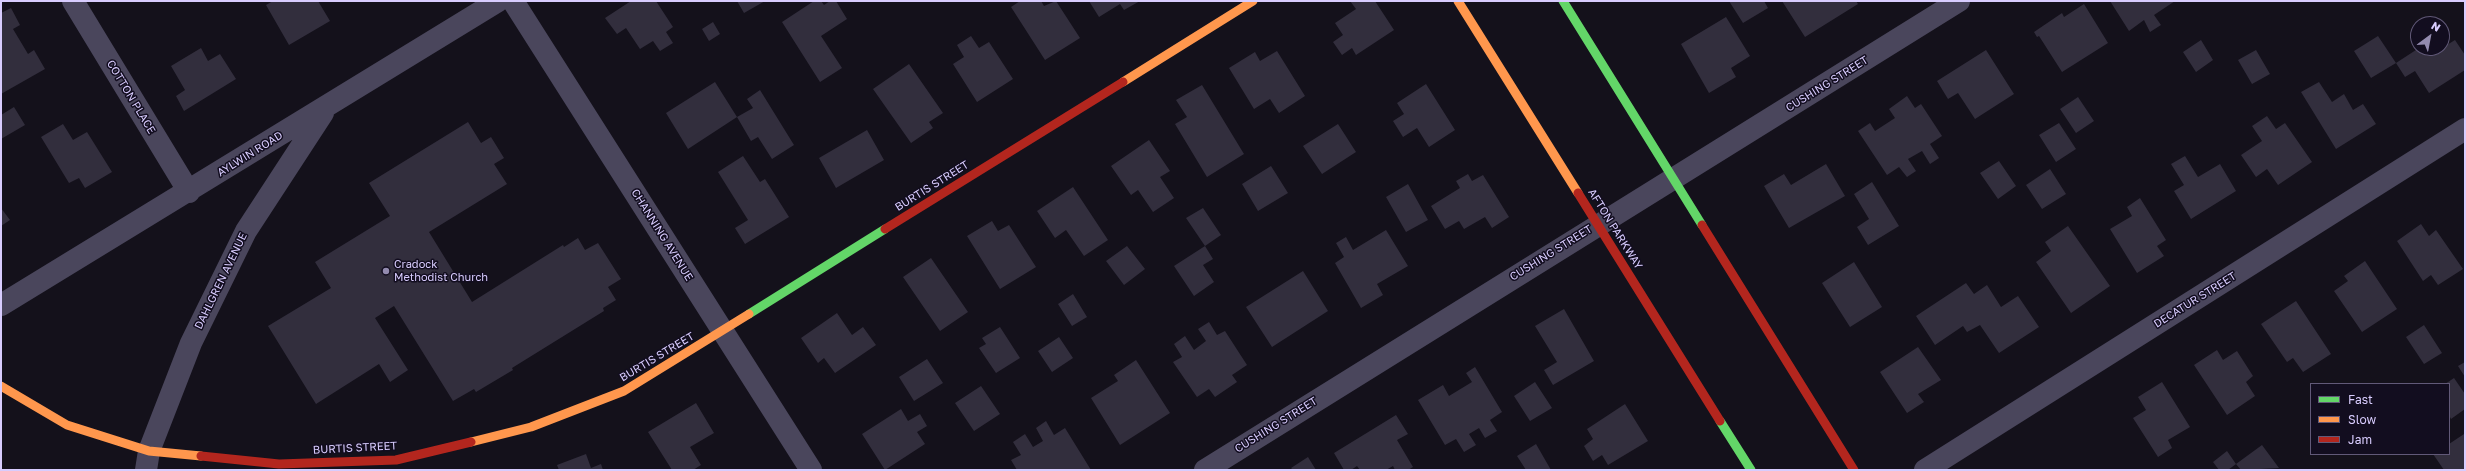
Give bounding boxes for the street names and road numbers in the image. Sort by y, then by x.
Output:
street label: CUSHING STREET [1783,53,1871,115]
street label: COTTON PLACE [104,58,158,136]
street label: AYLWIN ROAD [215,129,285,179]
street label: BURTIS STREET [893,158,971,214]
street label: AFTON PARKWAY [1585,186,1645,272]
street label: CHANNING AVENUE [628,187,696,283]
street label: CUSHING STREET [1507,222,1595,284]
street label: DAHLGREN AVENUE [192,231,250,331]
street label: DECATUR STREET [2151,269,2239,331]
street label: BURTIS STREET [617,330,697,384]
street label: CUSHING STREET [1232,394,1320,456]
street label: BURTIS STREET [313,439,397,457]

